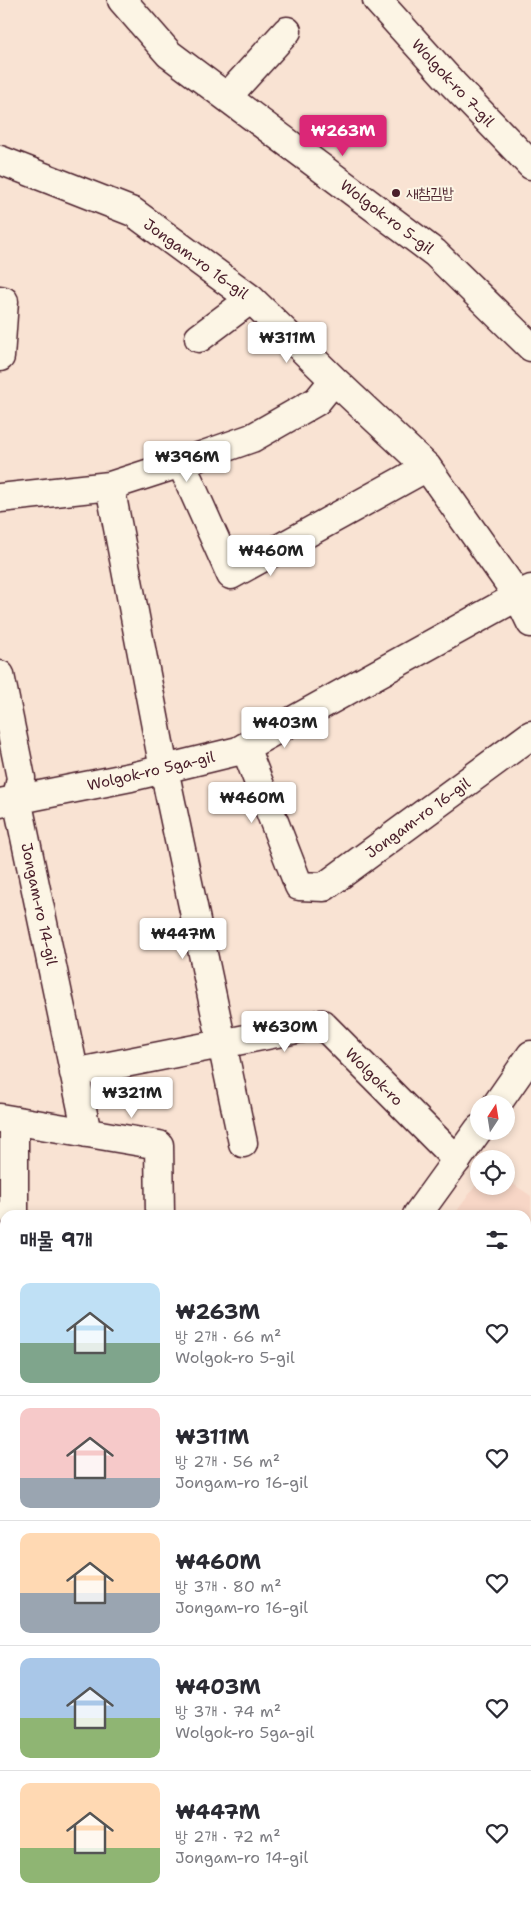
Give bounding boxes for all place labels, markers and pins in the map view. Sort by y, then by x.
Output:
pin: ₩263M [308,114,378,157]
place label: 새참김밥 [406,183,454,203]
marker: 새참김밥 [390,187,402,199]
pin: ₩311M [252,322,322,364]
pin: ₩396M [152,440,222,483]
pin: ₩460M [236,534,306,577]
pin: ₩403M [250,706,320,749]
pin: ₩460M [217,782,287,824]
pin: ₩447M [148,918,218,960]
pin: ₩630M [250,1010,320,1053]
pin: ₩321M [97,1076,167,1119]

